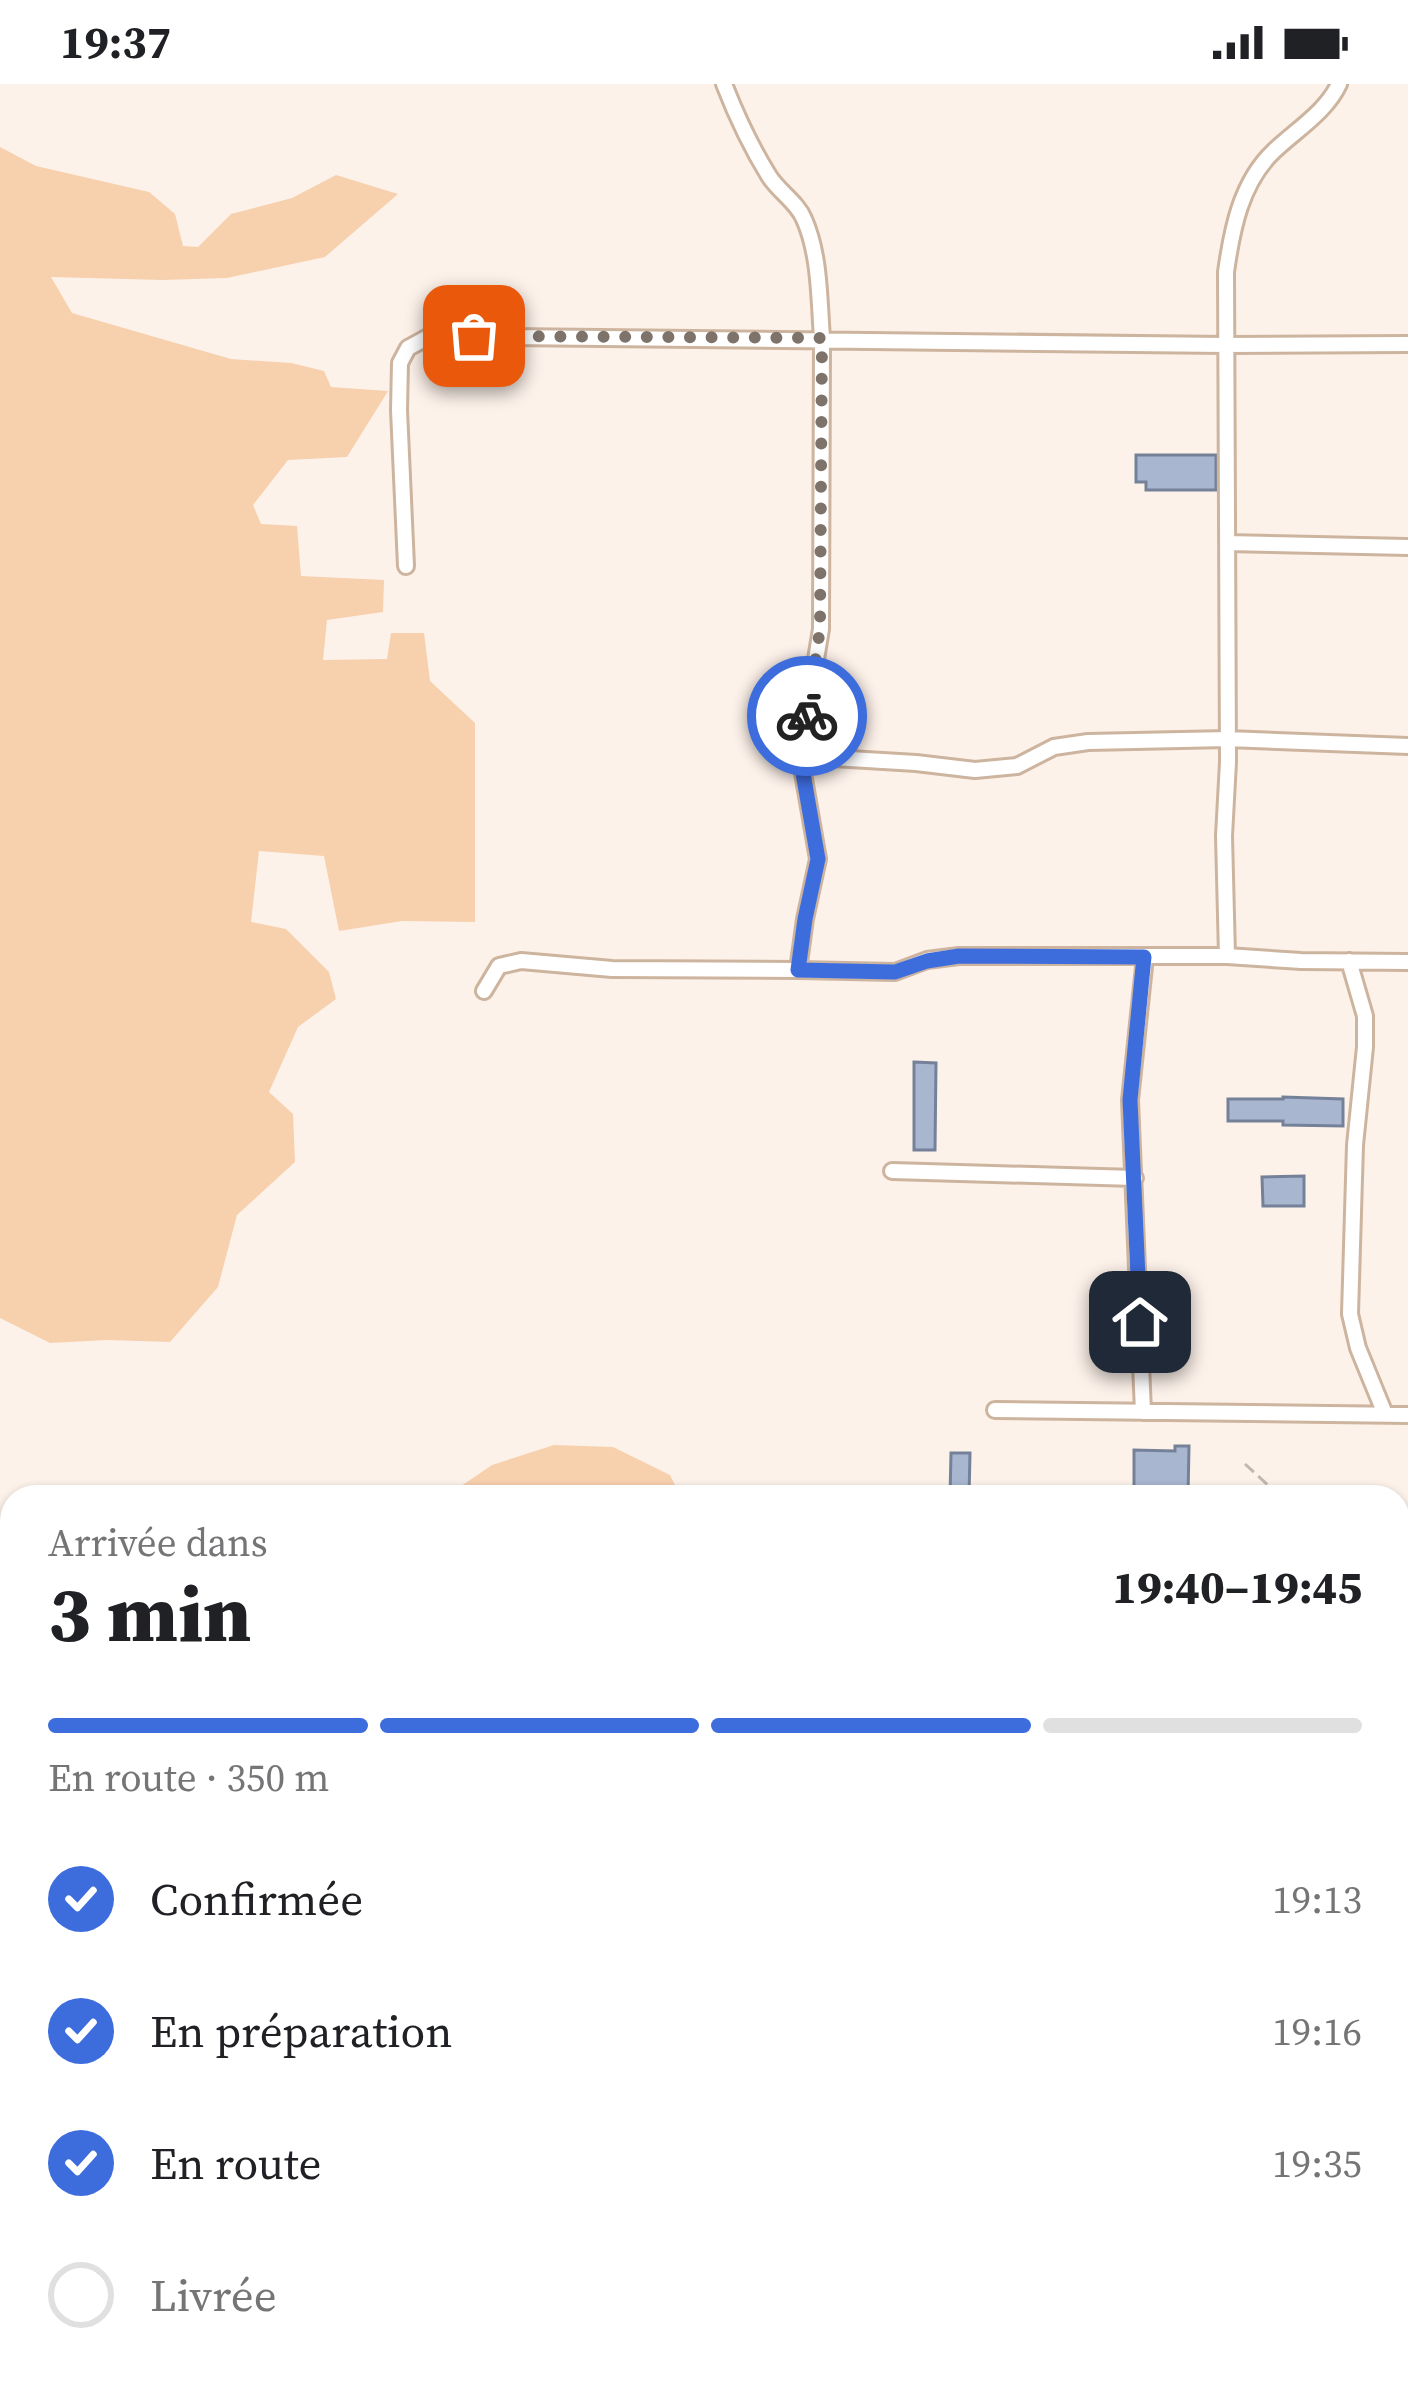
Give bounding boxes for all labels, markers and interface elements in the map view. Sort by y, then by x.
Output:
text: 19:37 [60,11,171,73]
pin [423,285,525,387]
icon: bag [441,303,507,369]
courier [747,656,867,776]
icon: bike [774,683,840,749]
pin [1089,1271,1191,1373]
icon: home [1107,1289,1173,1355]
text: Arrivée dans [48,1516,268,1569]
text: 19:40–19:45 [1112,1556,1362,1618]
text: 3 min [48,1560,251,1667]
text: En route · 350 m [48,1751,329,1804]
icon: check [48,1866,114,1932]
text: Confirmée [150,1868,363,1930]
text: 19:13 [1272,1873,1362,1926]
icon: check [48,1998,114,2064]
text: En préparation [150,2000,453,2062]
text: 19:16 [1272,2005,1362,2058]
icon: check [48,2130,114,2196]
text: En route [150,2132,322,2194]
text: 19:35 [1272,2137,1362,2190]
text: Livrée [150,2264,277,2326]

